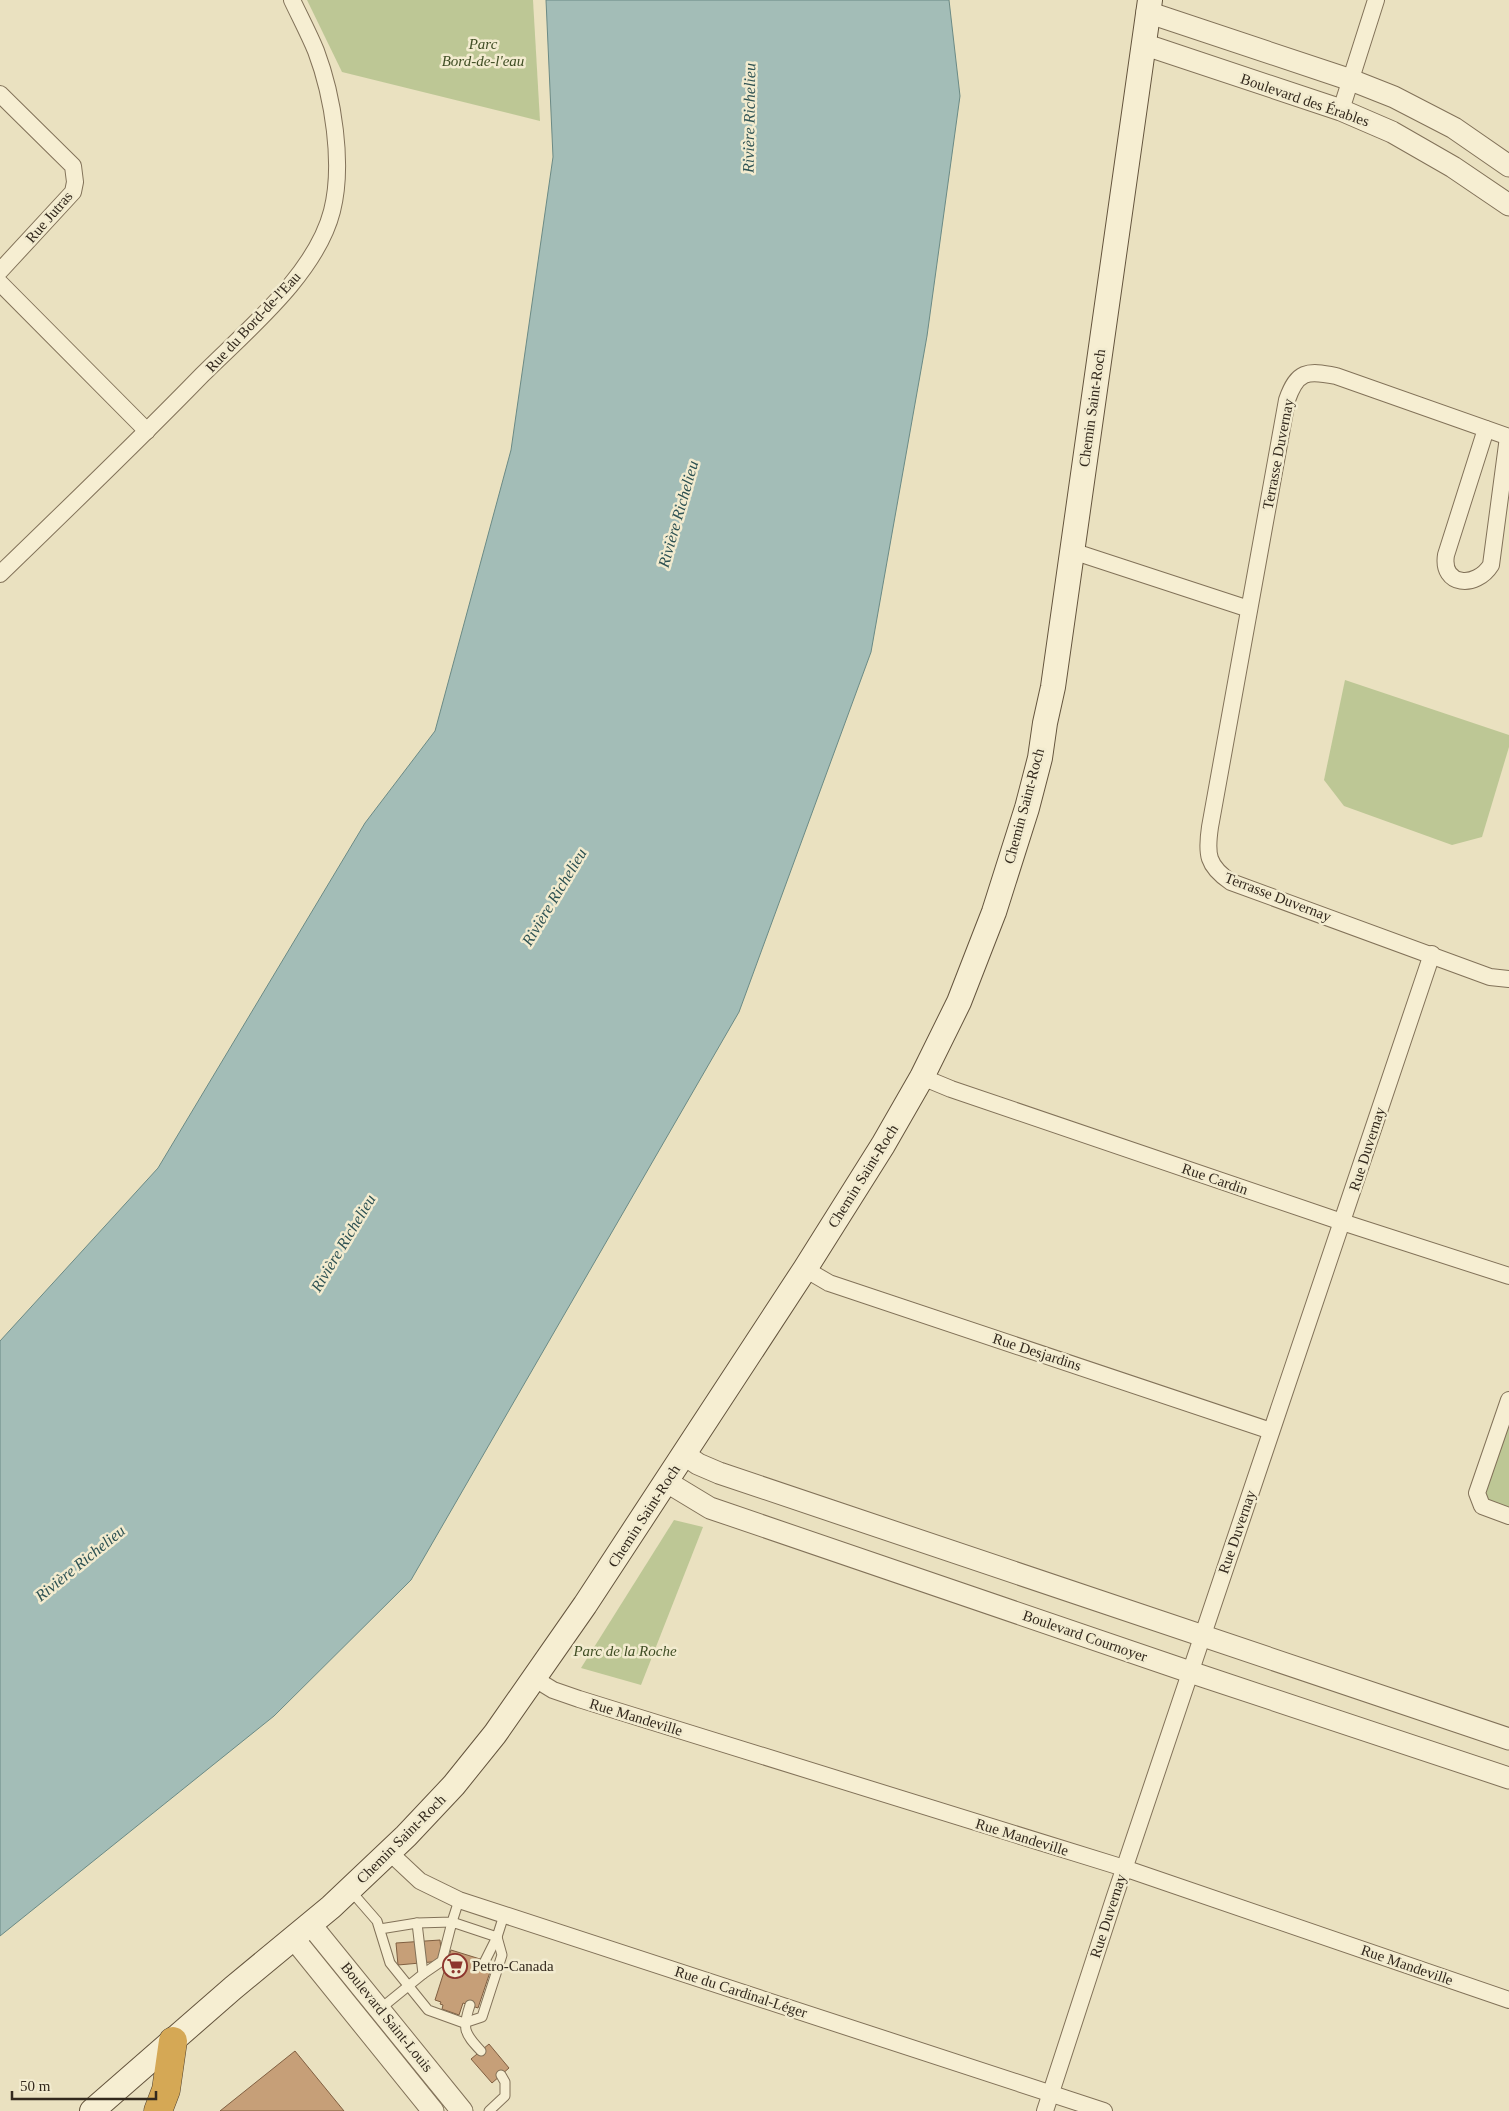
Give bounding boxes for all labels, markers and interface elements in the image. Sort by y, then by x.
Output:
park label: Parc Bord-de-l'eau [442,36,524,69]
water label: Rivière Richelieu [740,63,758,174]
street label: Boulevard des Érables [1239,70,1372,130]
street label: Rue Jutras [22,188,76,246]
street label: Rue du Bord-de-l'Eau [202,268,304,375]
street label: Chemin Saint-Roch [1076,348,1108,468]
street label: Terrasse Duvernay [1259,397,1297,511]
water label: Rivière Richelieu [654,459,701,570]
street label: Chemin Saint-Roch [1001,746,1047,865]
water label: Rivière Richelieu [518,845,590,949]
street label: Terrasse Duvernay [1223,869,1334,925]
street label: Rue Duvernay [1346,1105,1388,1193]
street label: Chemin Saint-Roch [825,1121,902,1231]
street label: Rue Cardin [1180,1160,1251,1198]
water label: Rivière Richelieu [307,1191,379,1295]
street label: Rue Desjardins [991,1330,1083,1374]
street label: Chemin Saint-Roch [605,1461,683,1570]
street label: Rue Duvernay [1215,1488,1259,1576]
water label: Rivière Richelieu [31,1522,128,1605]
street label: Boulevard Cournoyer [1021,1607,1149,1665]
park label: Parc de la Roche [572,1643,677,1659]
street label: Rue Mandeville [588,1695,685,1739]
street label: Chemin Saint-Roch [353,1791,449,1887]
street label: Rue Mandeville [974,1815,1071,1859]
street label: Rue Duvernay [1087,1872,1129,1960]
street label: Rue Mandeville [1359,1942,1455,1988]
supermarket icon: Petro-Canada [442,1953,468,1979]
place label: Petro-Canada [472,1958,554,1974]
street label: Boulevard Saint-Louis [338,1959,436,2075]
street label: Rue du Cardinal-Léger [673,1963,809,2021]
scale bar [12,2068,156,2100]
text: 50 m [20,2078,51,2094]

